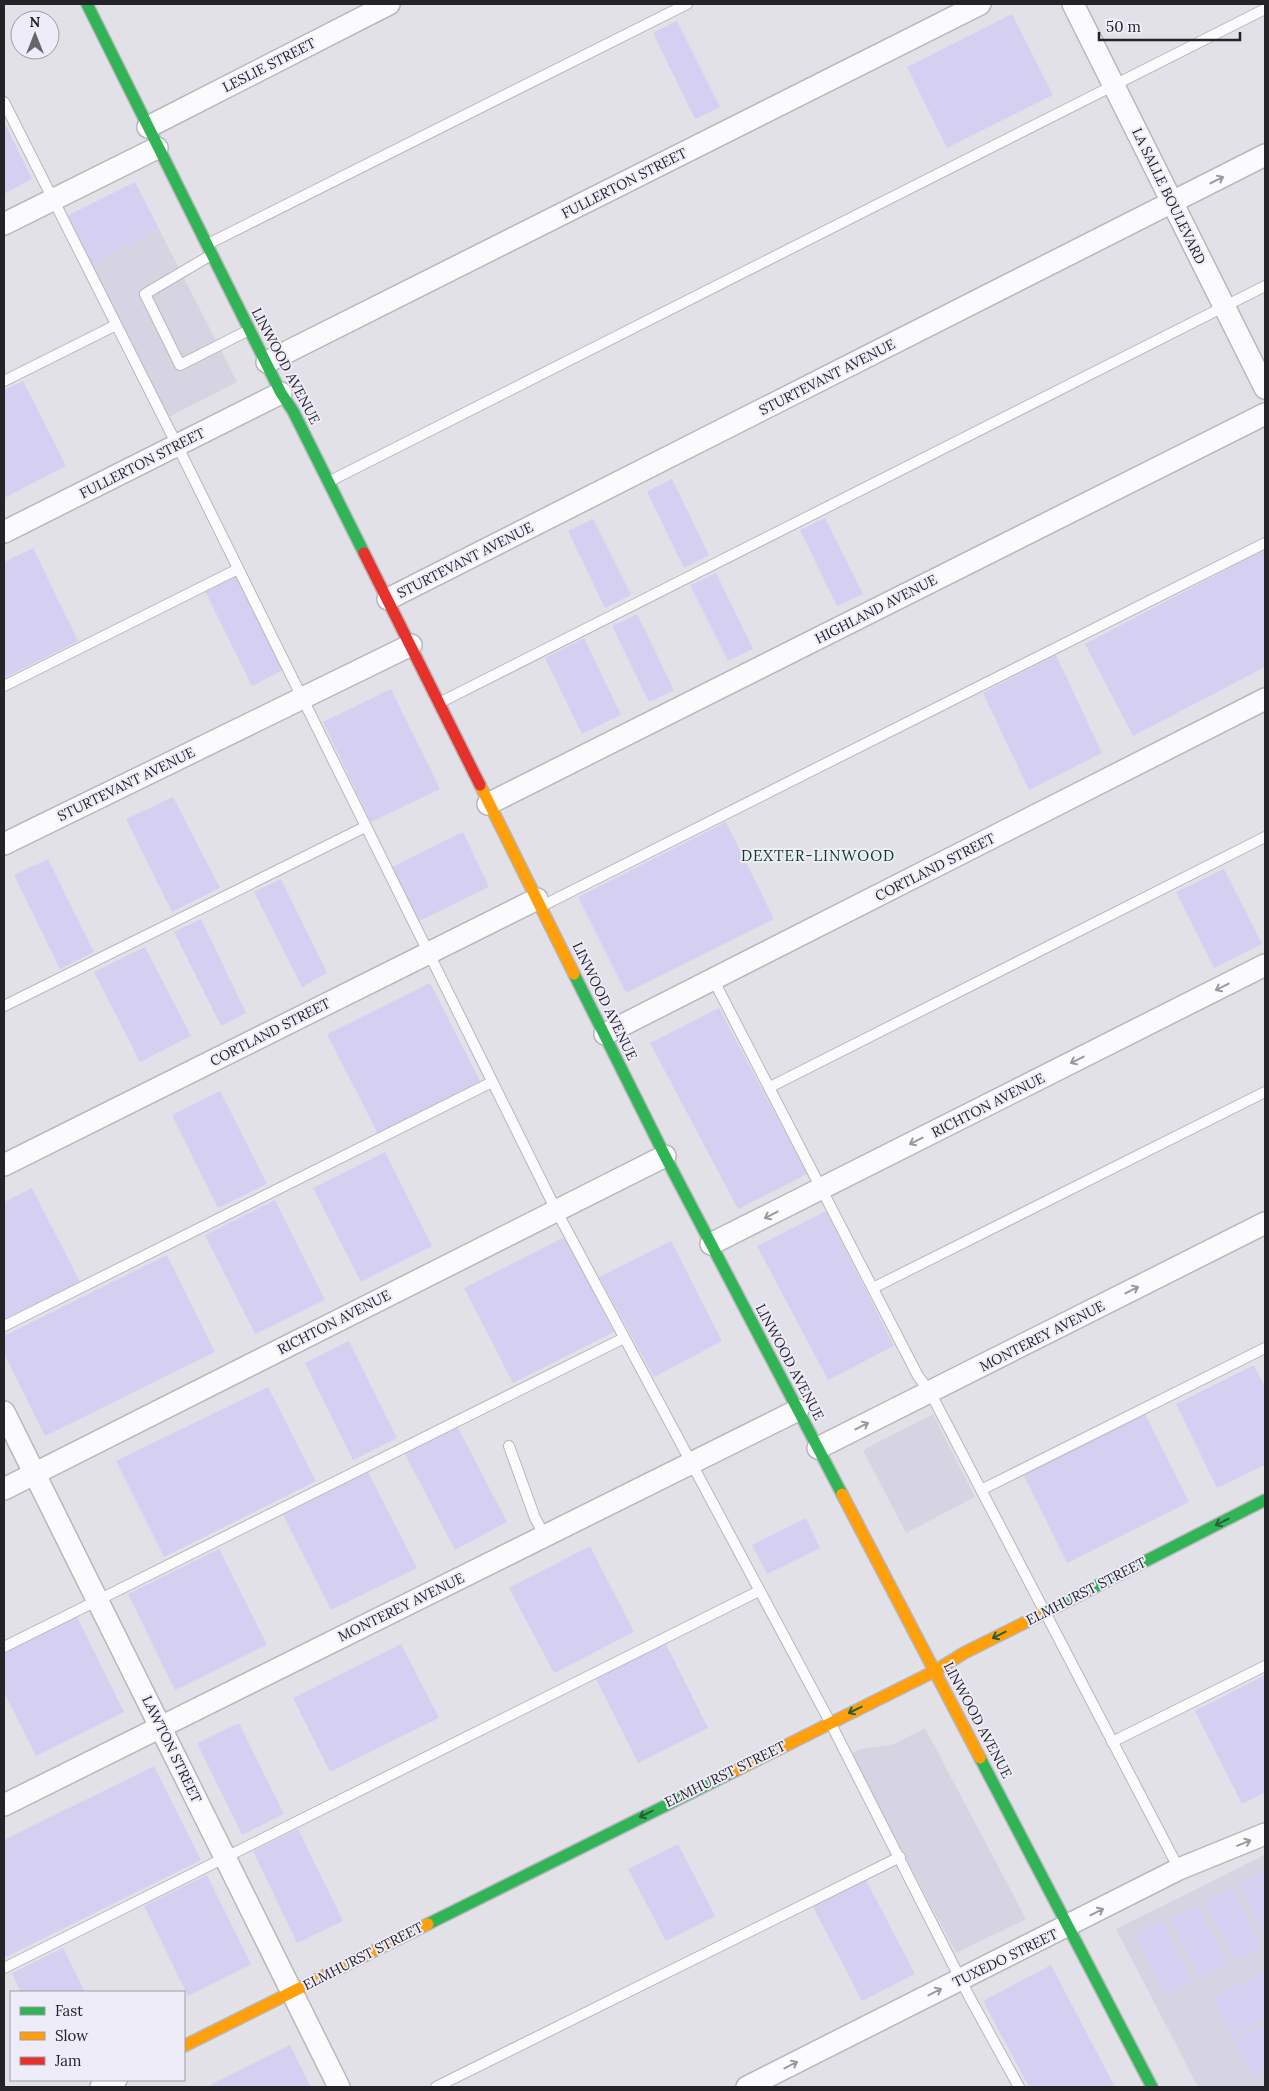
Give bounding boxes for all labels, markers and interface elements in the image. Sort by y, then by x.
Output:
north arrow [10,10,60,60]
scale bar [1099,10,1240,42]
text: N [30,13,41,31]
text: 50 m [1106,17,1141,36]
street label: LESLIE STREET [219,34,319,96]
street label: LA SALLE BOULEVARD [1128,125,1210,267]
street label: FULLERTON STREET [558,144,690,222]
one-way arrow [1209,175,1224,184]
street label: LINWOOD AVENUE [248,305,324,428]
street label: STURTEVANT AVENUE [756,335,898,419]
street label: FULLERTON STREET [76,424,208,502]
street label: STURTEVANT AVENUE [394,518,536,602]
street label: HIGHLAND AVENUE [812,570,940,648]
street label: STURTEVANT AVENUE [54,743,198,825]
street label: CORTLAND STREET [872,829,998,905]
district label: DEXTER-LINWOOD [741,846,895,865]
street label: LINWOOD AVENUE [569,939,642,1063]
one-way arrow [1215,983,1230,992]
street label: CORTLAND STREET [207,994,333,1070]
one-way arrow [1069,1055,1084,1065]
street label: RICHTON AVENUE [929,1069,1048,1141]
one-way arrow [909,1137,924,1146]
one-way arrow [764,1211,779,1220]
one-way arrow [1124,1285,1139,1294]
street label: RICHTON AVENUE [275,1286,394,1358]
street label: MONTEREY AVENUE [976,1296,1108,1375]
street label: LINWOOD AVENUE [752,1301,828,1424]
one-way arrow [854,1421,869,1430]
one-way arrow [1215,1518,1230,1527]
street label: ELMHURST STREET [1023,1553,1149,1629]
street label: MONTEREY AVENUE [335,1569,467,1645]
one-way arrow [991,1630,1006,1640]
street label: LINWOOD AVENUE [940,1659,1016,1782]
street label: LAWTON STREET [138,1692,206,1806]
one-way arrow [847,1706,862,1716]
street label: ELMHURST STREET [661,1737,789,1811]
one-way arrow [639,1809,654,1819]
one-way arrow [1236,1837,1251,1847]
one-way arrow [1089,1907,1104,1916]
street label: ELMHURST STREET [300,1918,426,1994]
street label: TUXEDO STREET [950,1925,1060,1991]
one-way arrow [928,1986,943,1996]
legend [10,1991,185,2081]
text: Fast [55,2001,83,2020]
text: Slow [55,2026,88,2045]
text: Jam [54,2051,82,2070]
one-way arrow [783,2060,798,2070]

